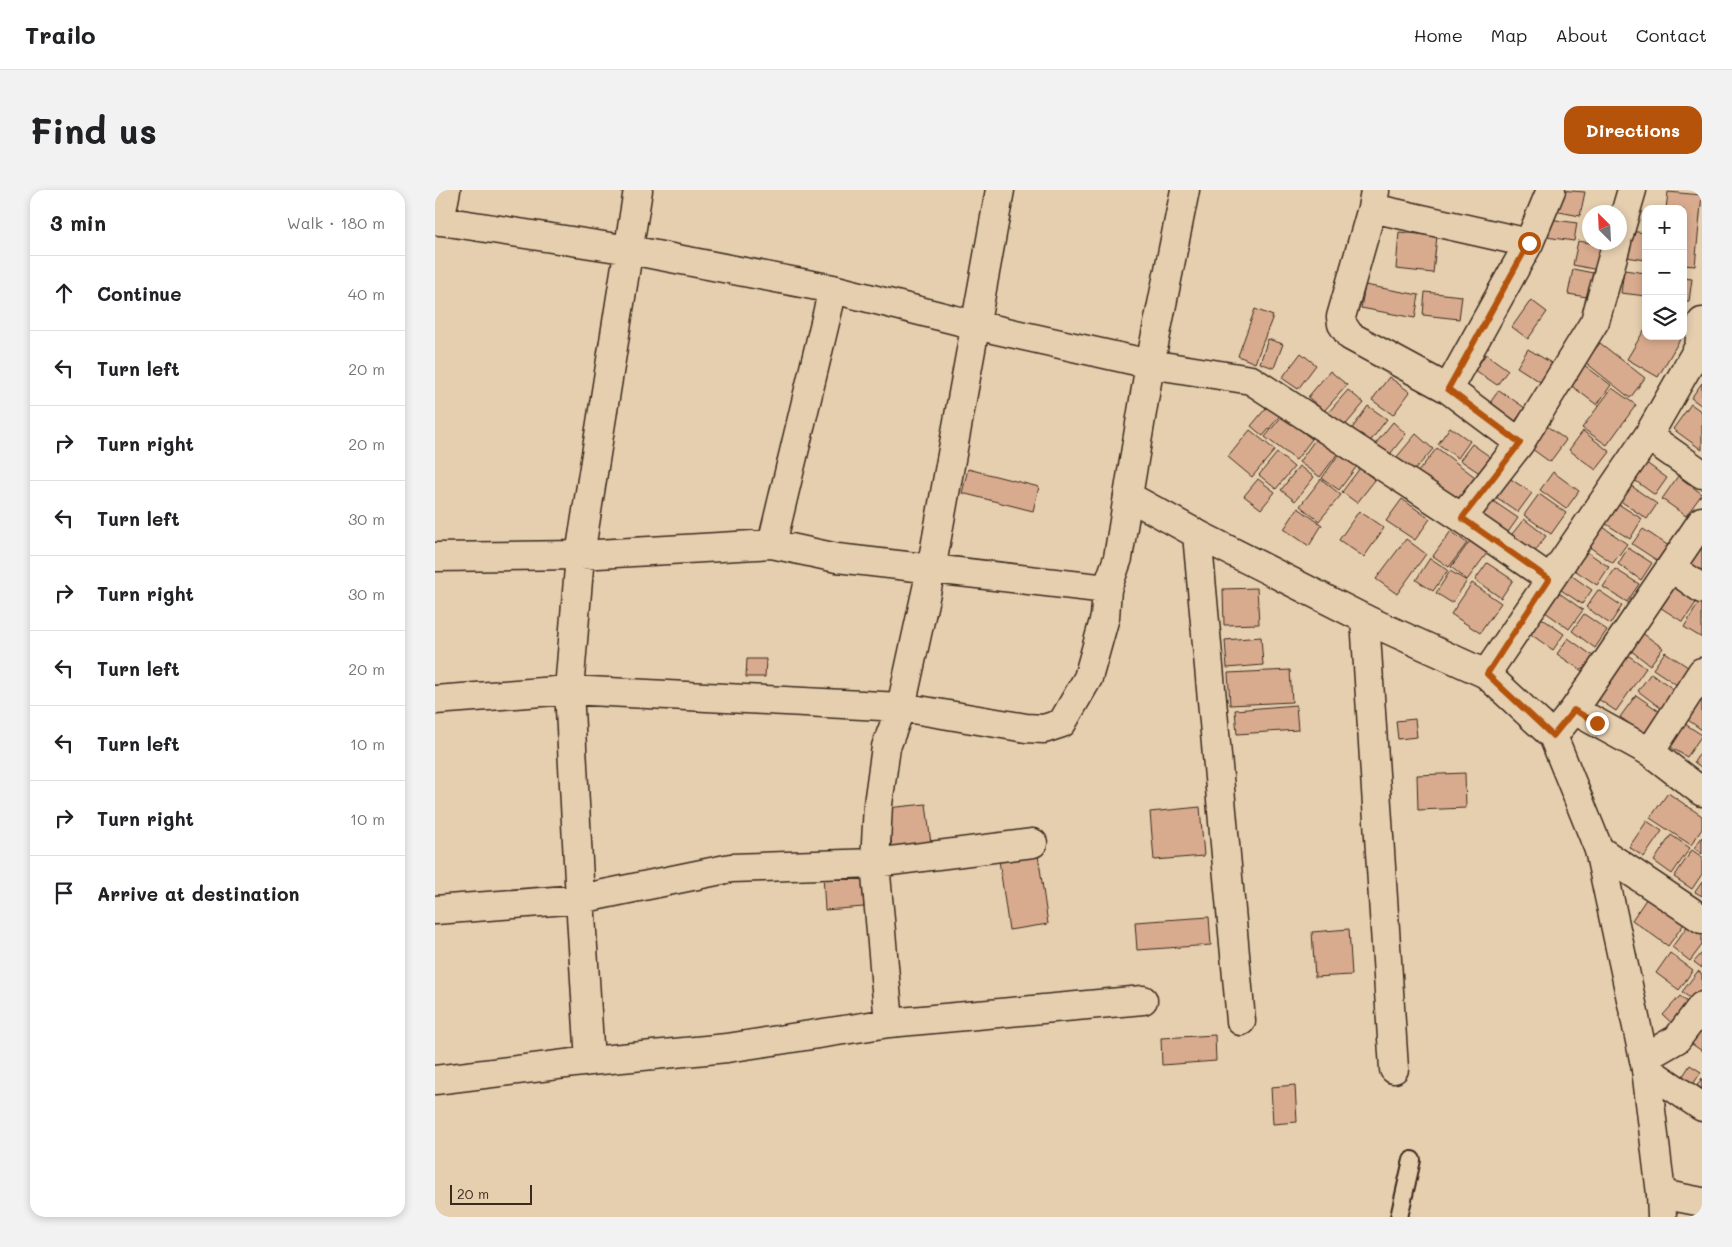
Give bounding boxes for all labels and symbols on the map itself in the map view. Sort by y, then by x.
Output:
north arrow [1582,205,1627,250]
route start [1518,232,1541,255]
route end [1586,712,1609,735]
scale bar [450,1182,533,1205]

